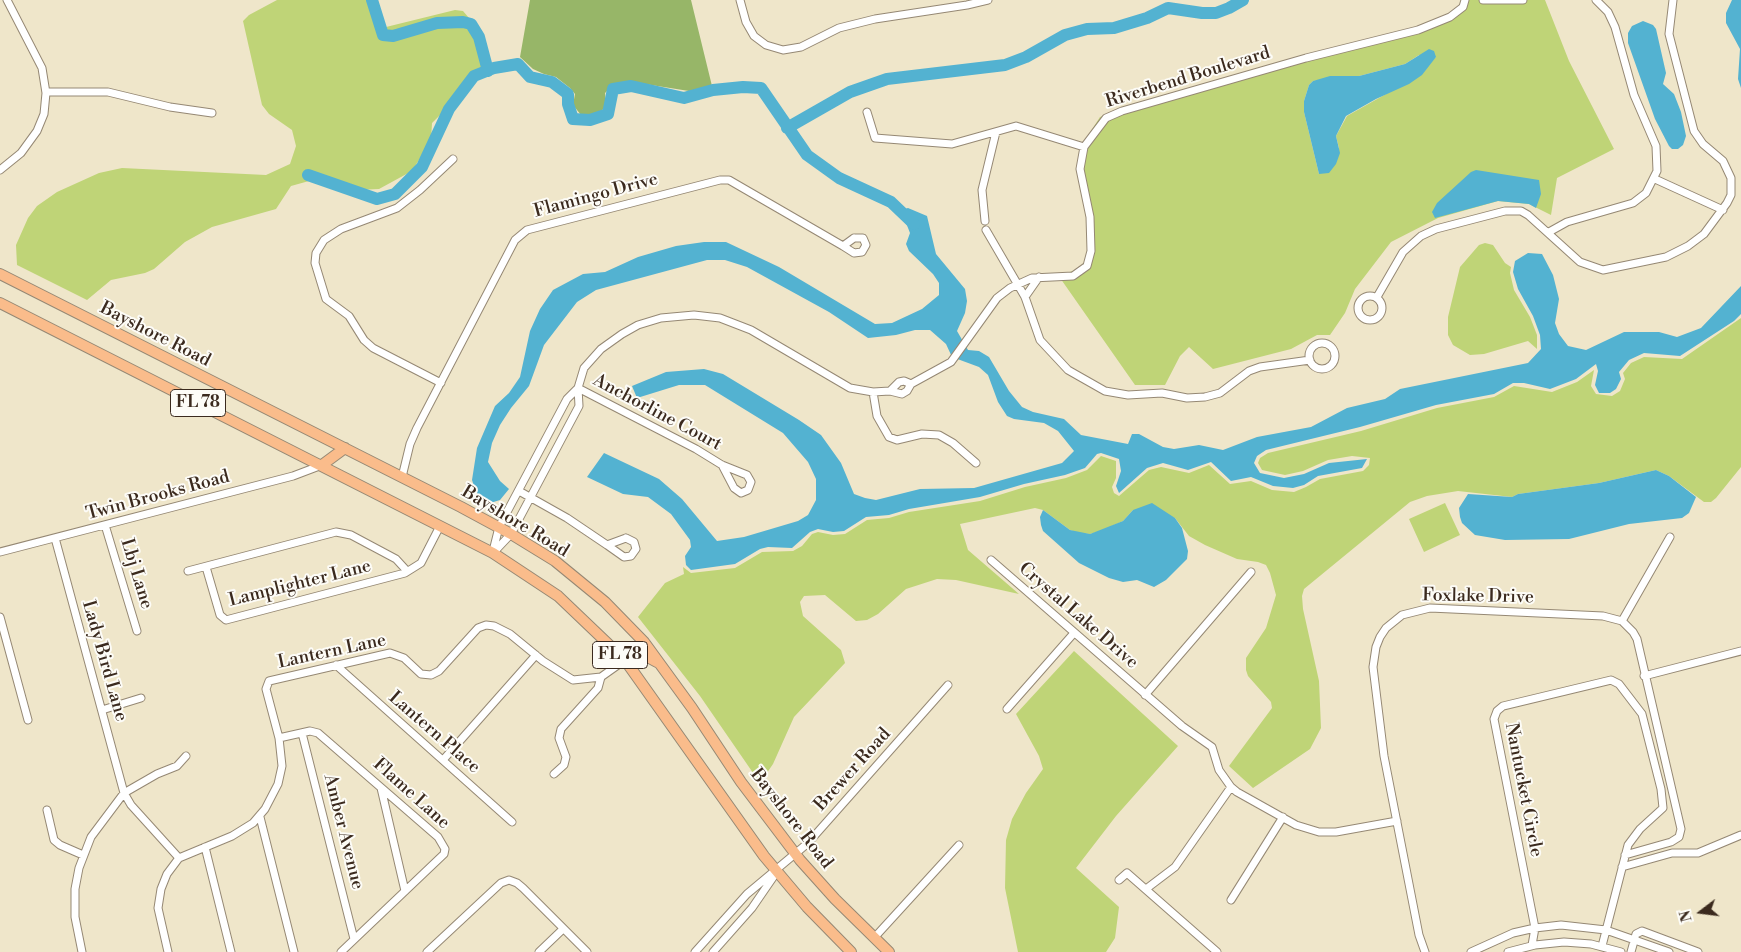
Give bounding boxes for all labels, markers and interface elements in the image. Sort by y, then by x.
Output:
street label: Riverbend Boulevard [1103,43,1273,113]
street label: Flamingo Drive [532,169,660,223]
street label: Bayshore Road [96,298,214,372]
street label: Anchorline Court [589,370,725,456]
road number: FL 78 [170,389,226,416]
street label: Twin Brooks Road [84,466,232,526]
street label: Bayshore Road [457,482,573,562]
street label: Lbj Lane [115,536,157,612]
street label: Lamplighter Lane [227,556,373,612]
street label: Crystal Lake Drive [1014,558,1142,674]
street label: Foxlake Drive [1422,585,1534,609]
street label: Lady Bird Lane [76,598,132,724]
street label: Lantern Lane [276,630,388,674]
road number: FL 78 [592,642,648,668]
street label: Lantern Place [384,687,484,779]
street label: Nantucket Circle [1499,721,1547,859]
street label: Brewer Road [810,724,896,816]
street label: Flame Lane [368,754,454,834]
street label: Bayshore Road [745,765,837,873]
street label: Amber Avenue [318,772,368,892]
north arrow [1676,887,1726,937]
text: N [1676,908,1697,924]

